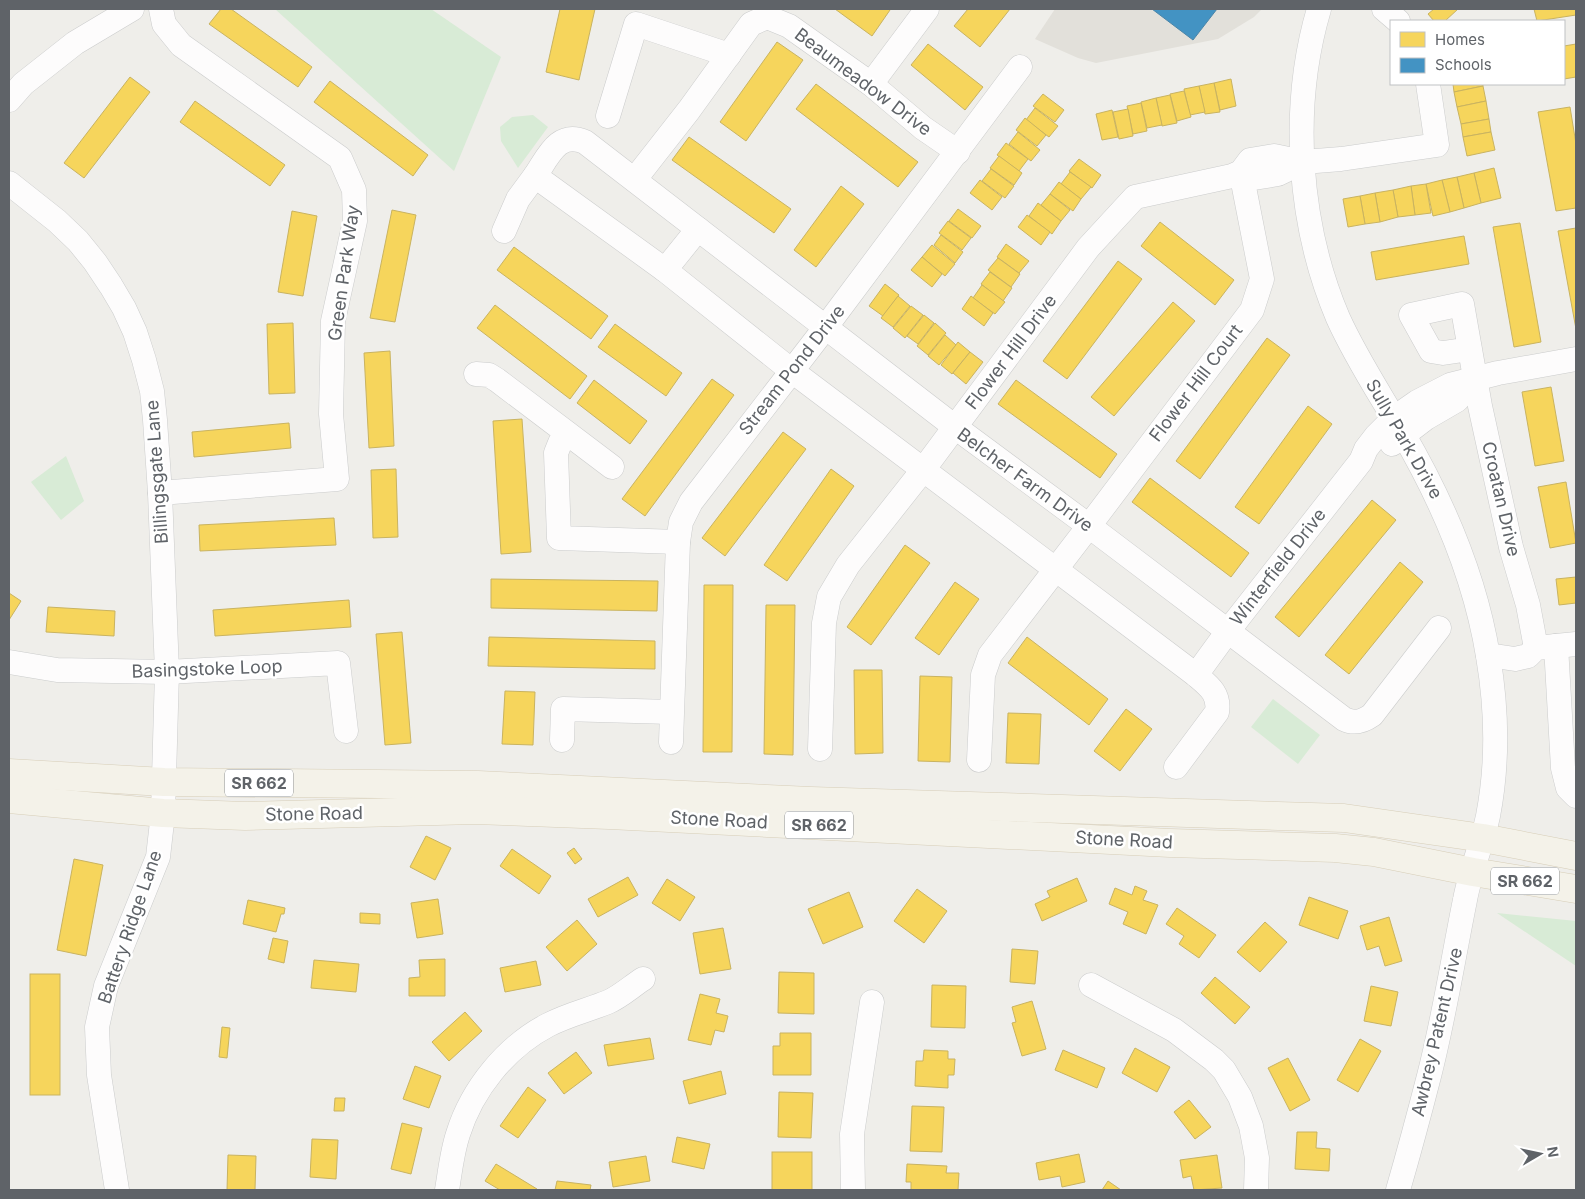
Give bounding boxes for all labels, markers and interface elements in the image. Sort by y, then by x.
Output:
legend [1390,20,1565,85]
street label: Beaumeadow Drive [791,23,936,140]
text: Homes [1435,30,1485,49]
text: Schools [1435,55,1492,74]
street label: Green Park Way [324,204,363,342]
street label: Flower Hill Drive [961,290,1061,413]
street label: Stream Pond Drive [734,301,849,439]
street label: Flower Hill Court [1145,320,1247,445]
street label: Sully Park Drive [1362,375,1447,502]
street label: Billingsgate Lane [141,399,172,545]
street label: Belcher Farm Drive [953,423,1097,536]
street label: Croatan Drive [1478,439,1525,558]
street label: Winterfield Drive [1225,504,1330,629]
street label: Basingstoke Loop [131,655,283,682]
road number: SR 662 [225,770,293,796]
street label: Stone Road [265,802,363,825]
street label: Stone Road [670,806,768,833]
road number: SR 662 [785,812,853,838]
street label: Stone Road [1075,826,1173,853]
street label: Battery Ridge Lane [93,847,166,1006]
road number: SR 662 [1491,868,1559,894]
street label: Awbrey Patent Drive [1407,945,1466,1118]
north arrow [1515,1129,1565,1179]
text: N [1544,1145,1563,1158]

